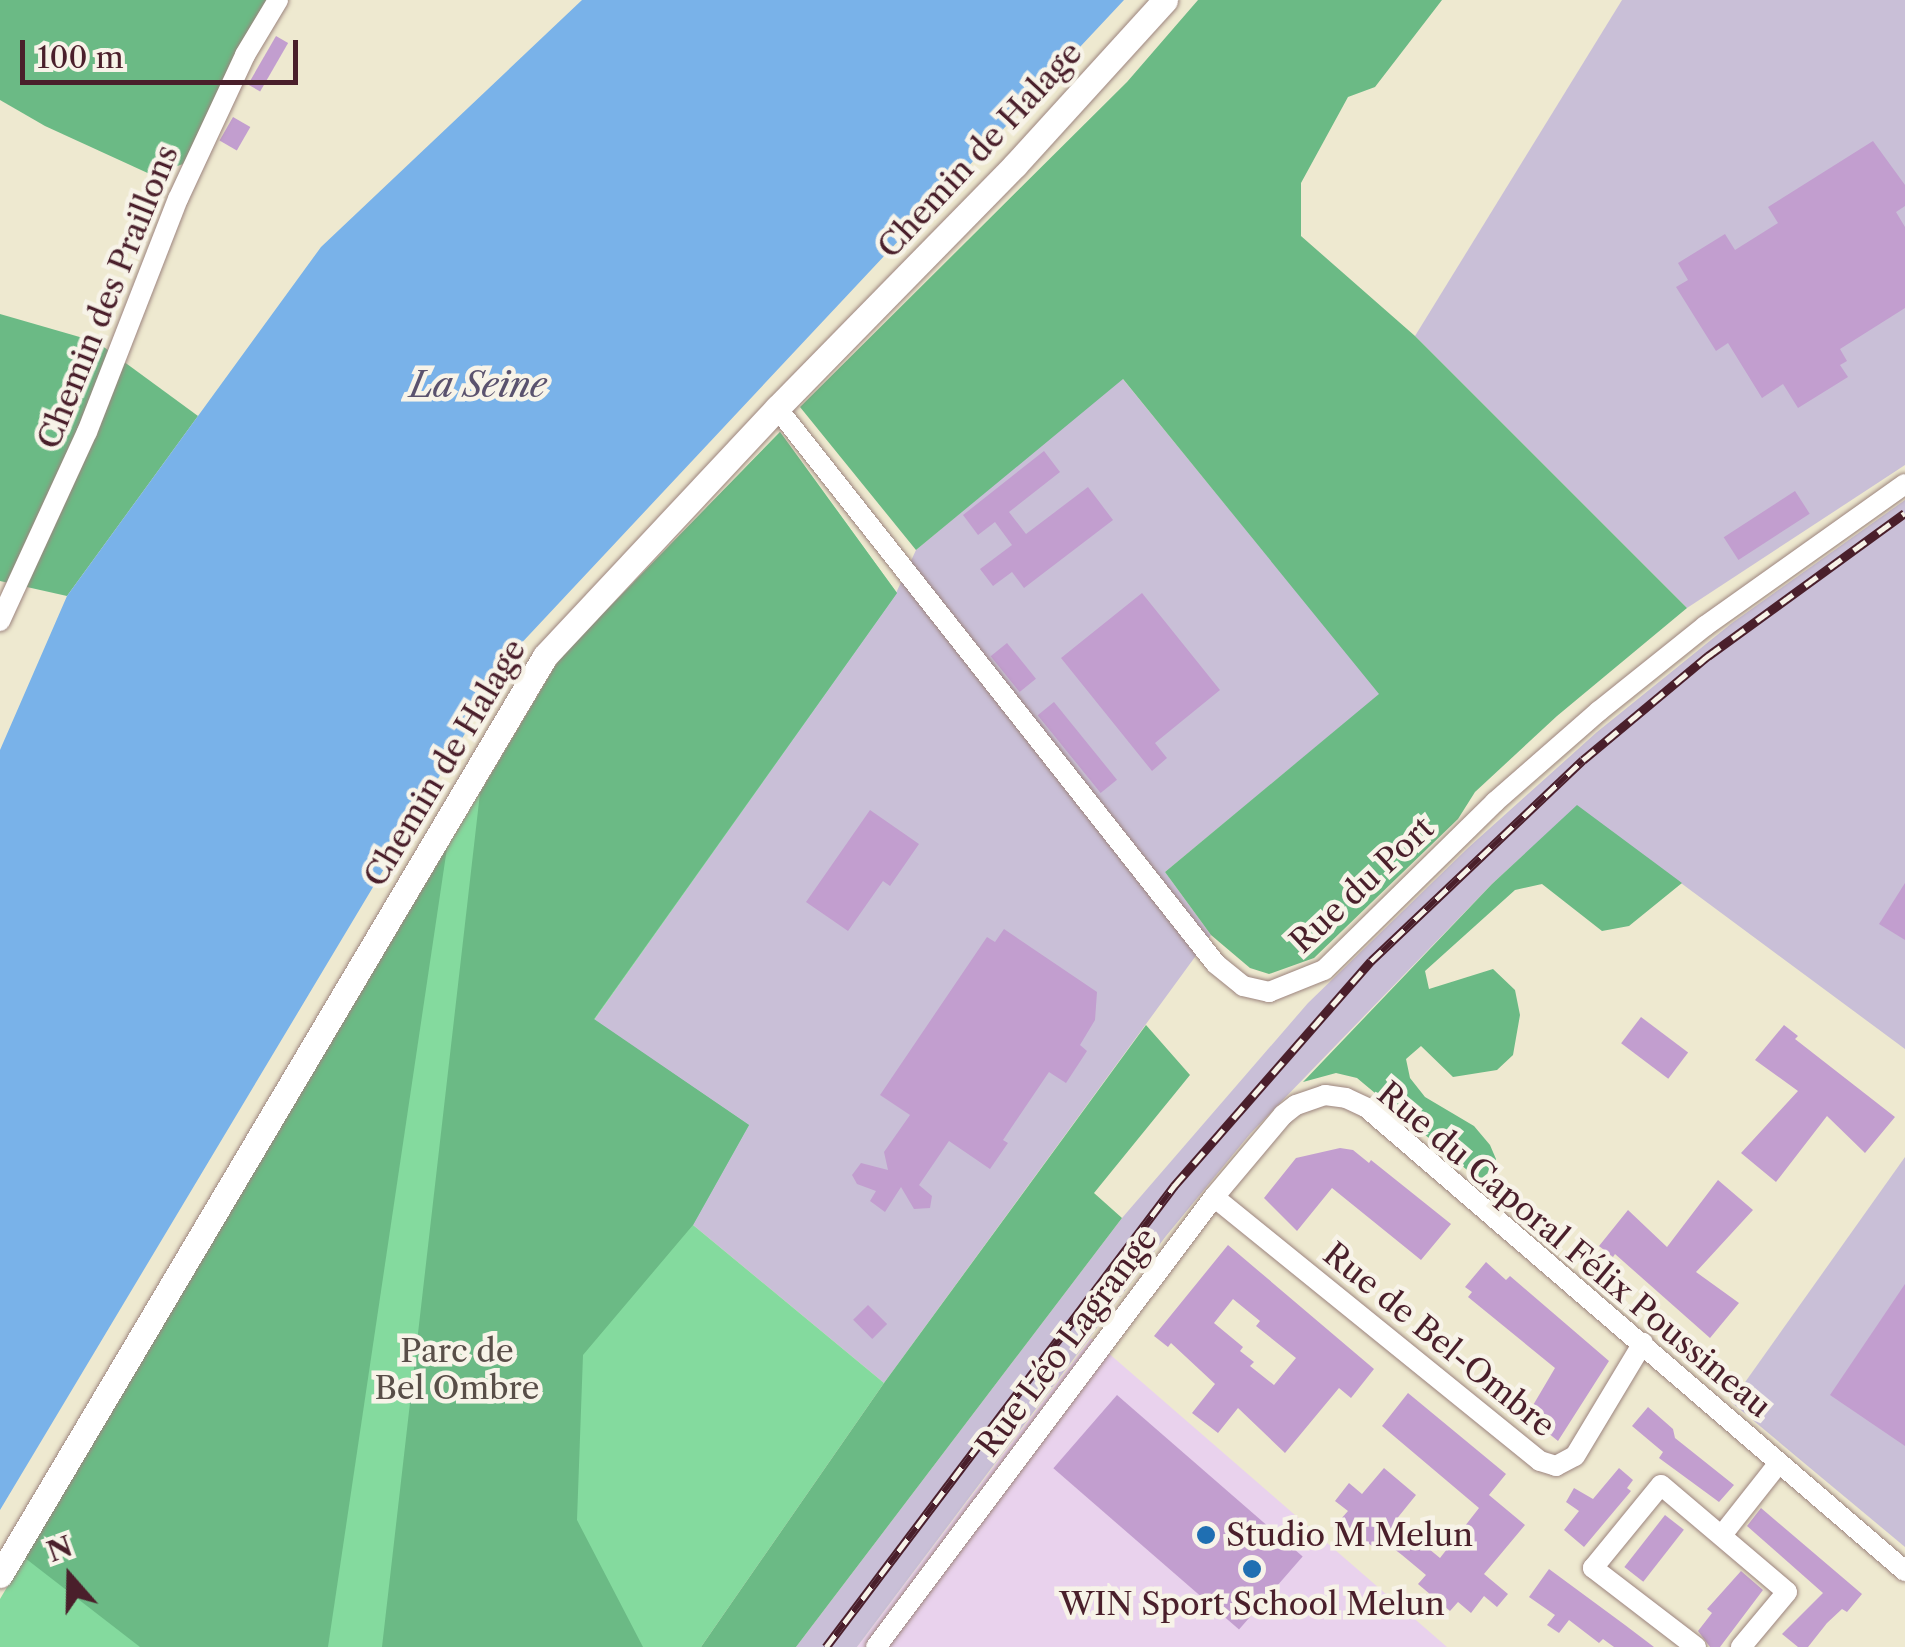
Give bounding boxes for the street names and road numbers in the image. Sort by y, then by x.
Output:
street label: Chemin de Halage [870,34,1090,266]
street label: Chemin des Praillons [29,139,187,455]
street label: Chemin de Halage [356,632,534,894]
street label: Rue du Port [1282,809,1442,961]
street label: Rue du Caporal Félix Poussineau [1369,1074,1779,1426]
street label: Rue Léo Lagrange [969,1220,1165,1464]
street label: Rue de Bel-Ombre [1316,1235,1562,1445]

